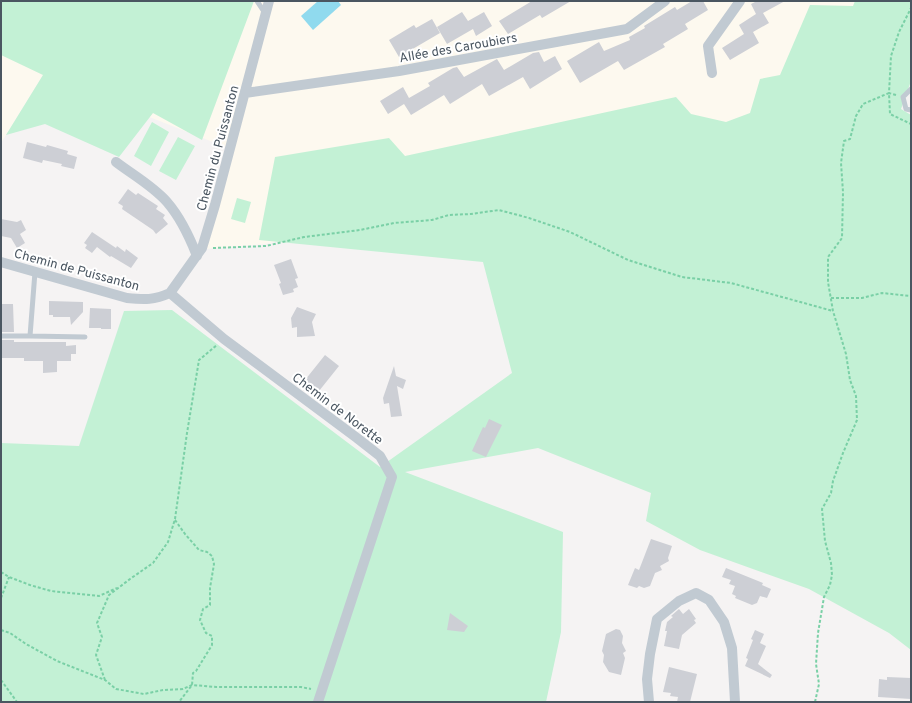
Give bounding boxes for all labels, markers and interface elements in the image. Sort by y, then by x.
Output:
street label: Allée des Caroubiers [398,31,519,67]
street label: Chemin du Puissanton [194,84,243,213]
street label: Chemin de Puissanton [12,246,141,295]
street label: Chemin de Norette [288,370,385,449]

